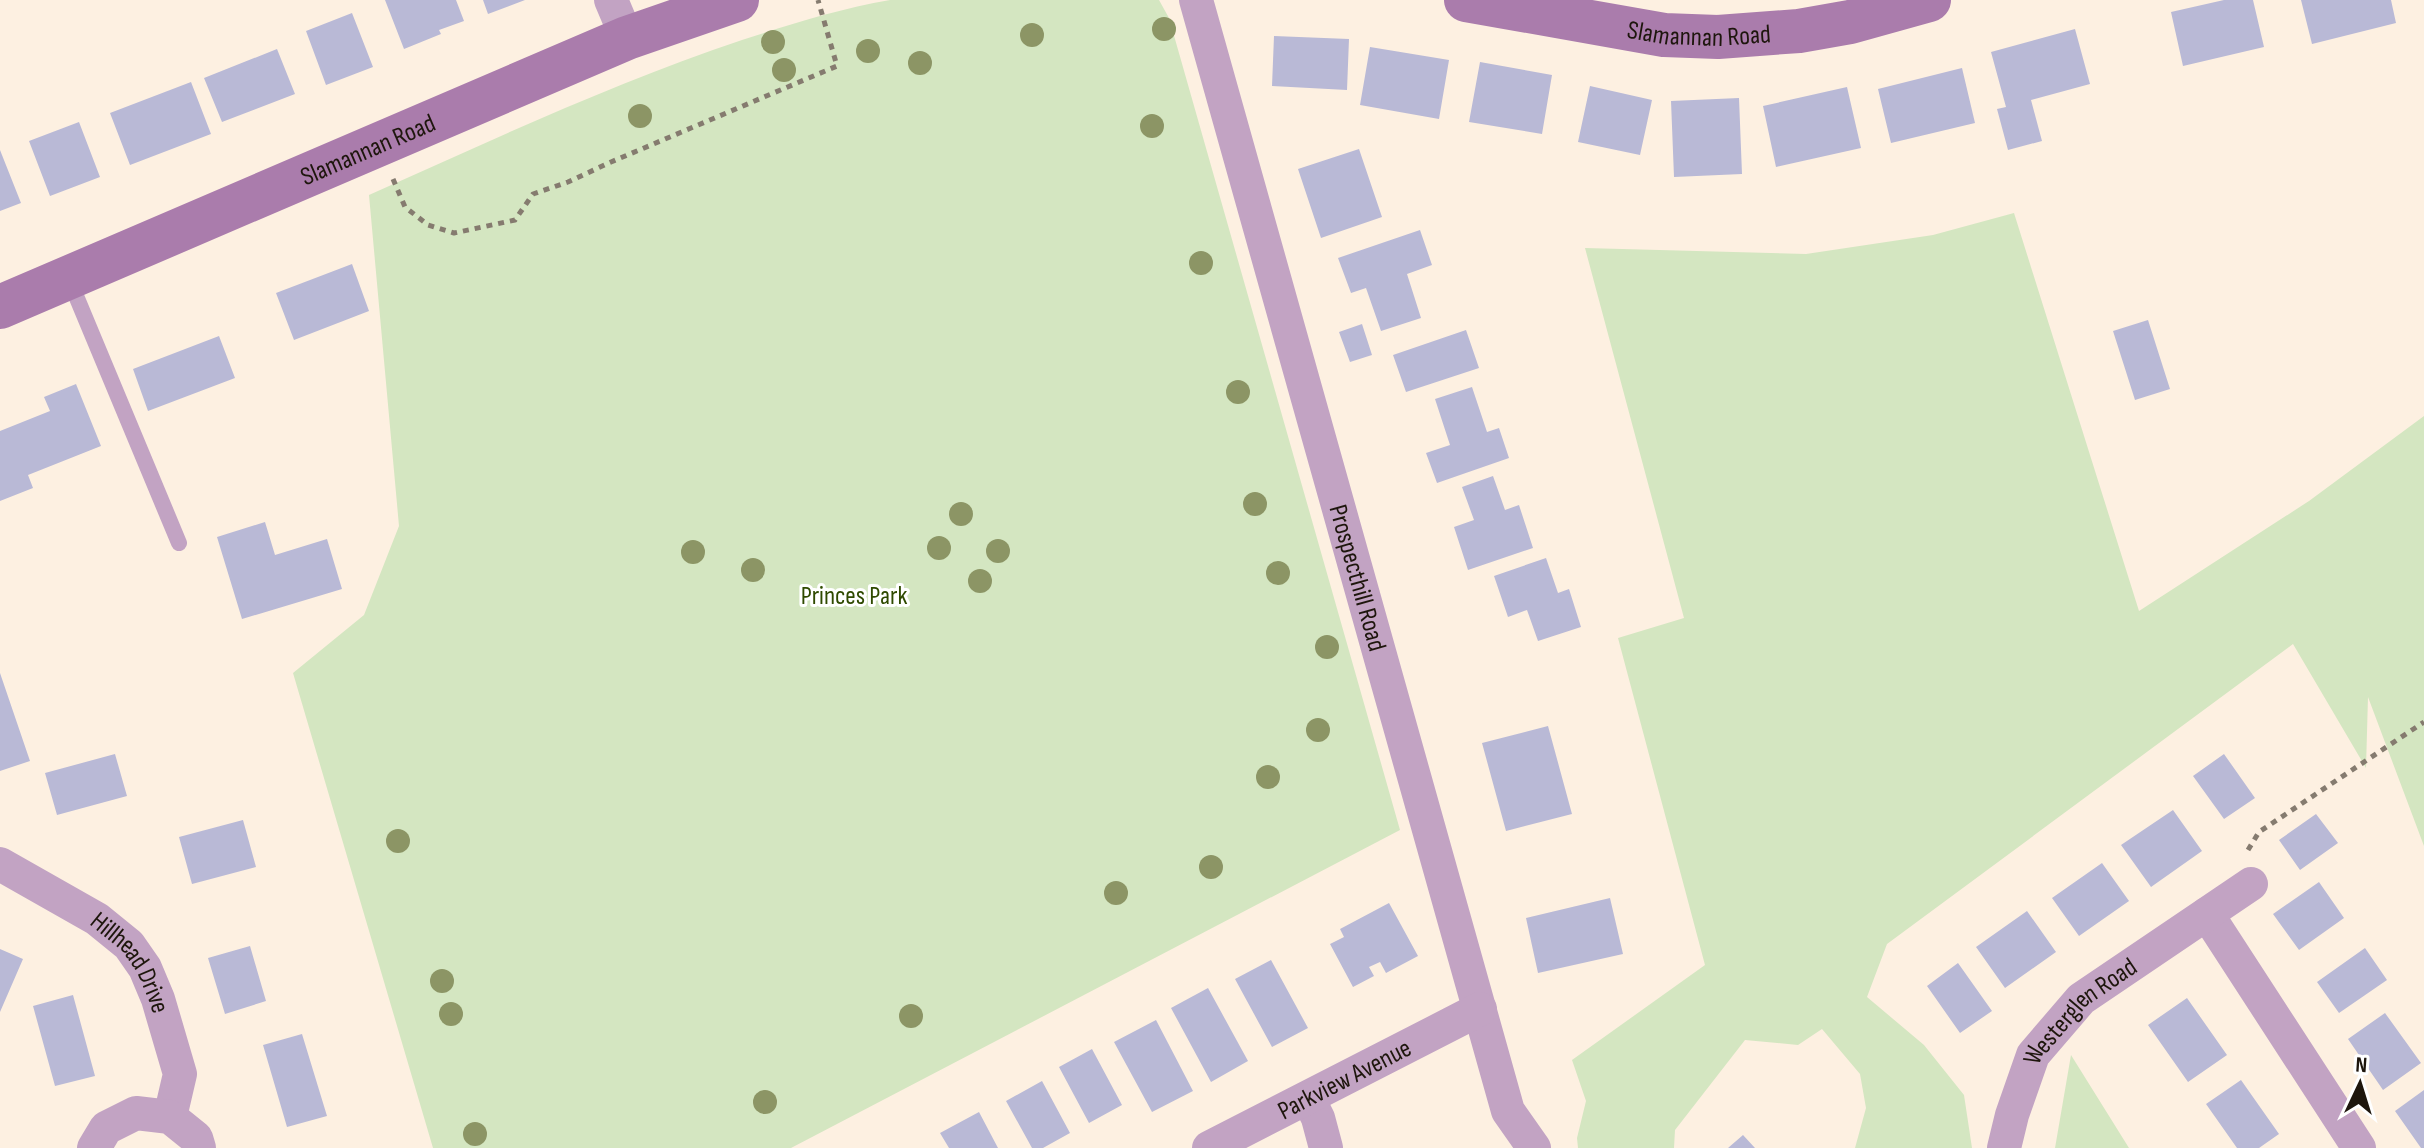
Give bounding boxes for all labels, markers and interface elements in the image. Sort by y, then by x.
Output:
street label: Slamannan Road [1625,15,1772,54]
street label: Slamannan Road [296,108,440,193]
street label: Prospecthill Road [1321,501,1392,655]
park label: Princes Park [801,581,907,612]
street label: Hillhead Drive [84,906,175,1017]
street label: Westerglen Road [2017,952,2143,1068]
street label: Parkview Avenue [1273,1033,1417,1127]
north arrow [2320,1044,2400,1124]
text: N [2354,1052,2368,1079]

